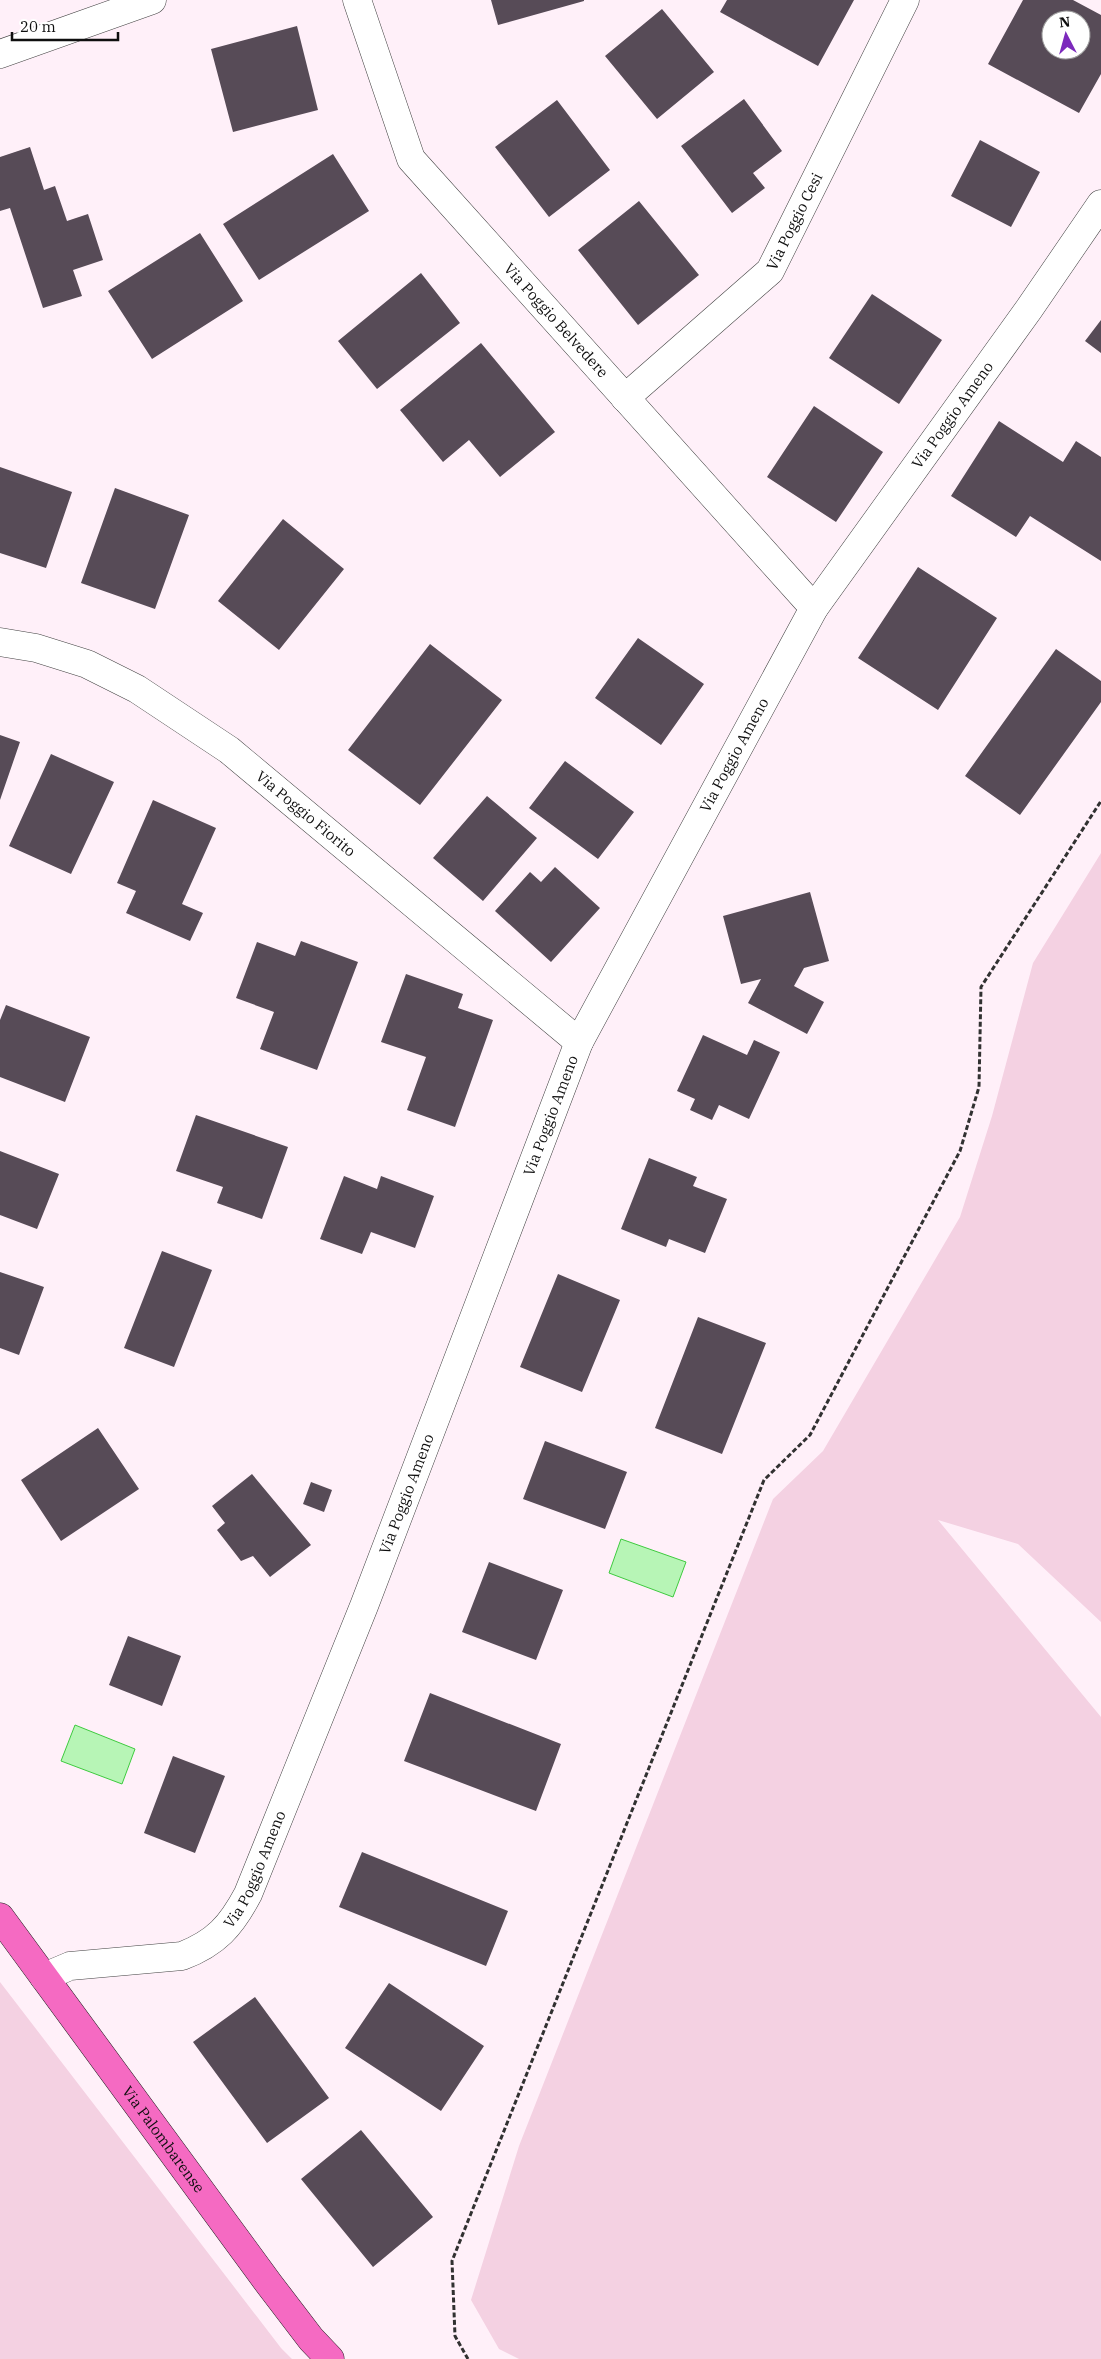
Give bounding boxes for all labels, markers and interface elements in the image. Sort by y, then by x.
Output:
scale bar [12,10,119,42]
north arrow [1041,10,1091,60]
text: N [1058,13,1071,32]
text: 20 m [20,17,56,36]
street label: Via Poggio Cesi [762,169,827,273]
street label: Via Poggio Belvedere [500,259,613,381]
street label: Via Poggio Ameno [907,357,997,472]
street label: Via Poggio Ameno [695,694,773,815]
street label: Via Poggio Fiorito [252,766,360,861]
street label: Via Poggio Ameno [519,1053,582,1178]
street label: Via Poggio Ameno [375,1431,438,1557]
street label: Via Poggio Ameno [219,1808,290,1932]
street label: Via Palombarense [118,2082,209,2196]

